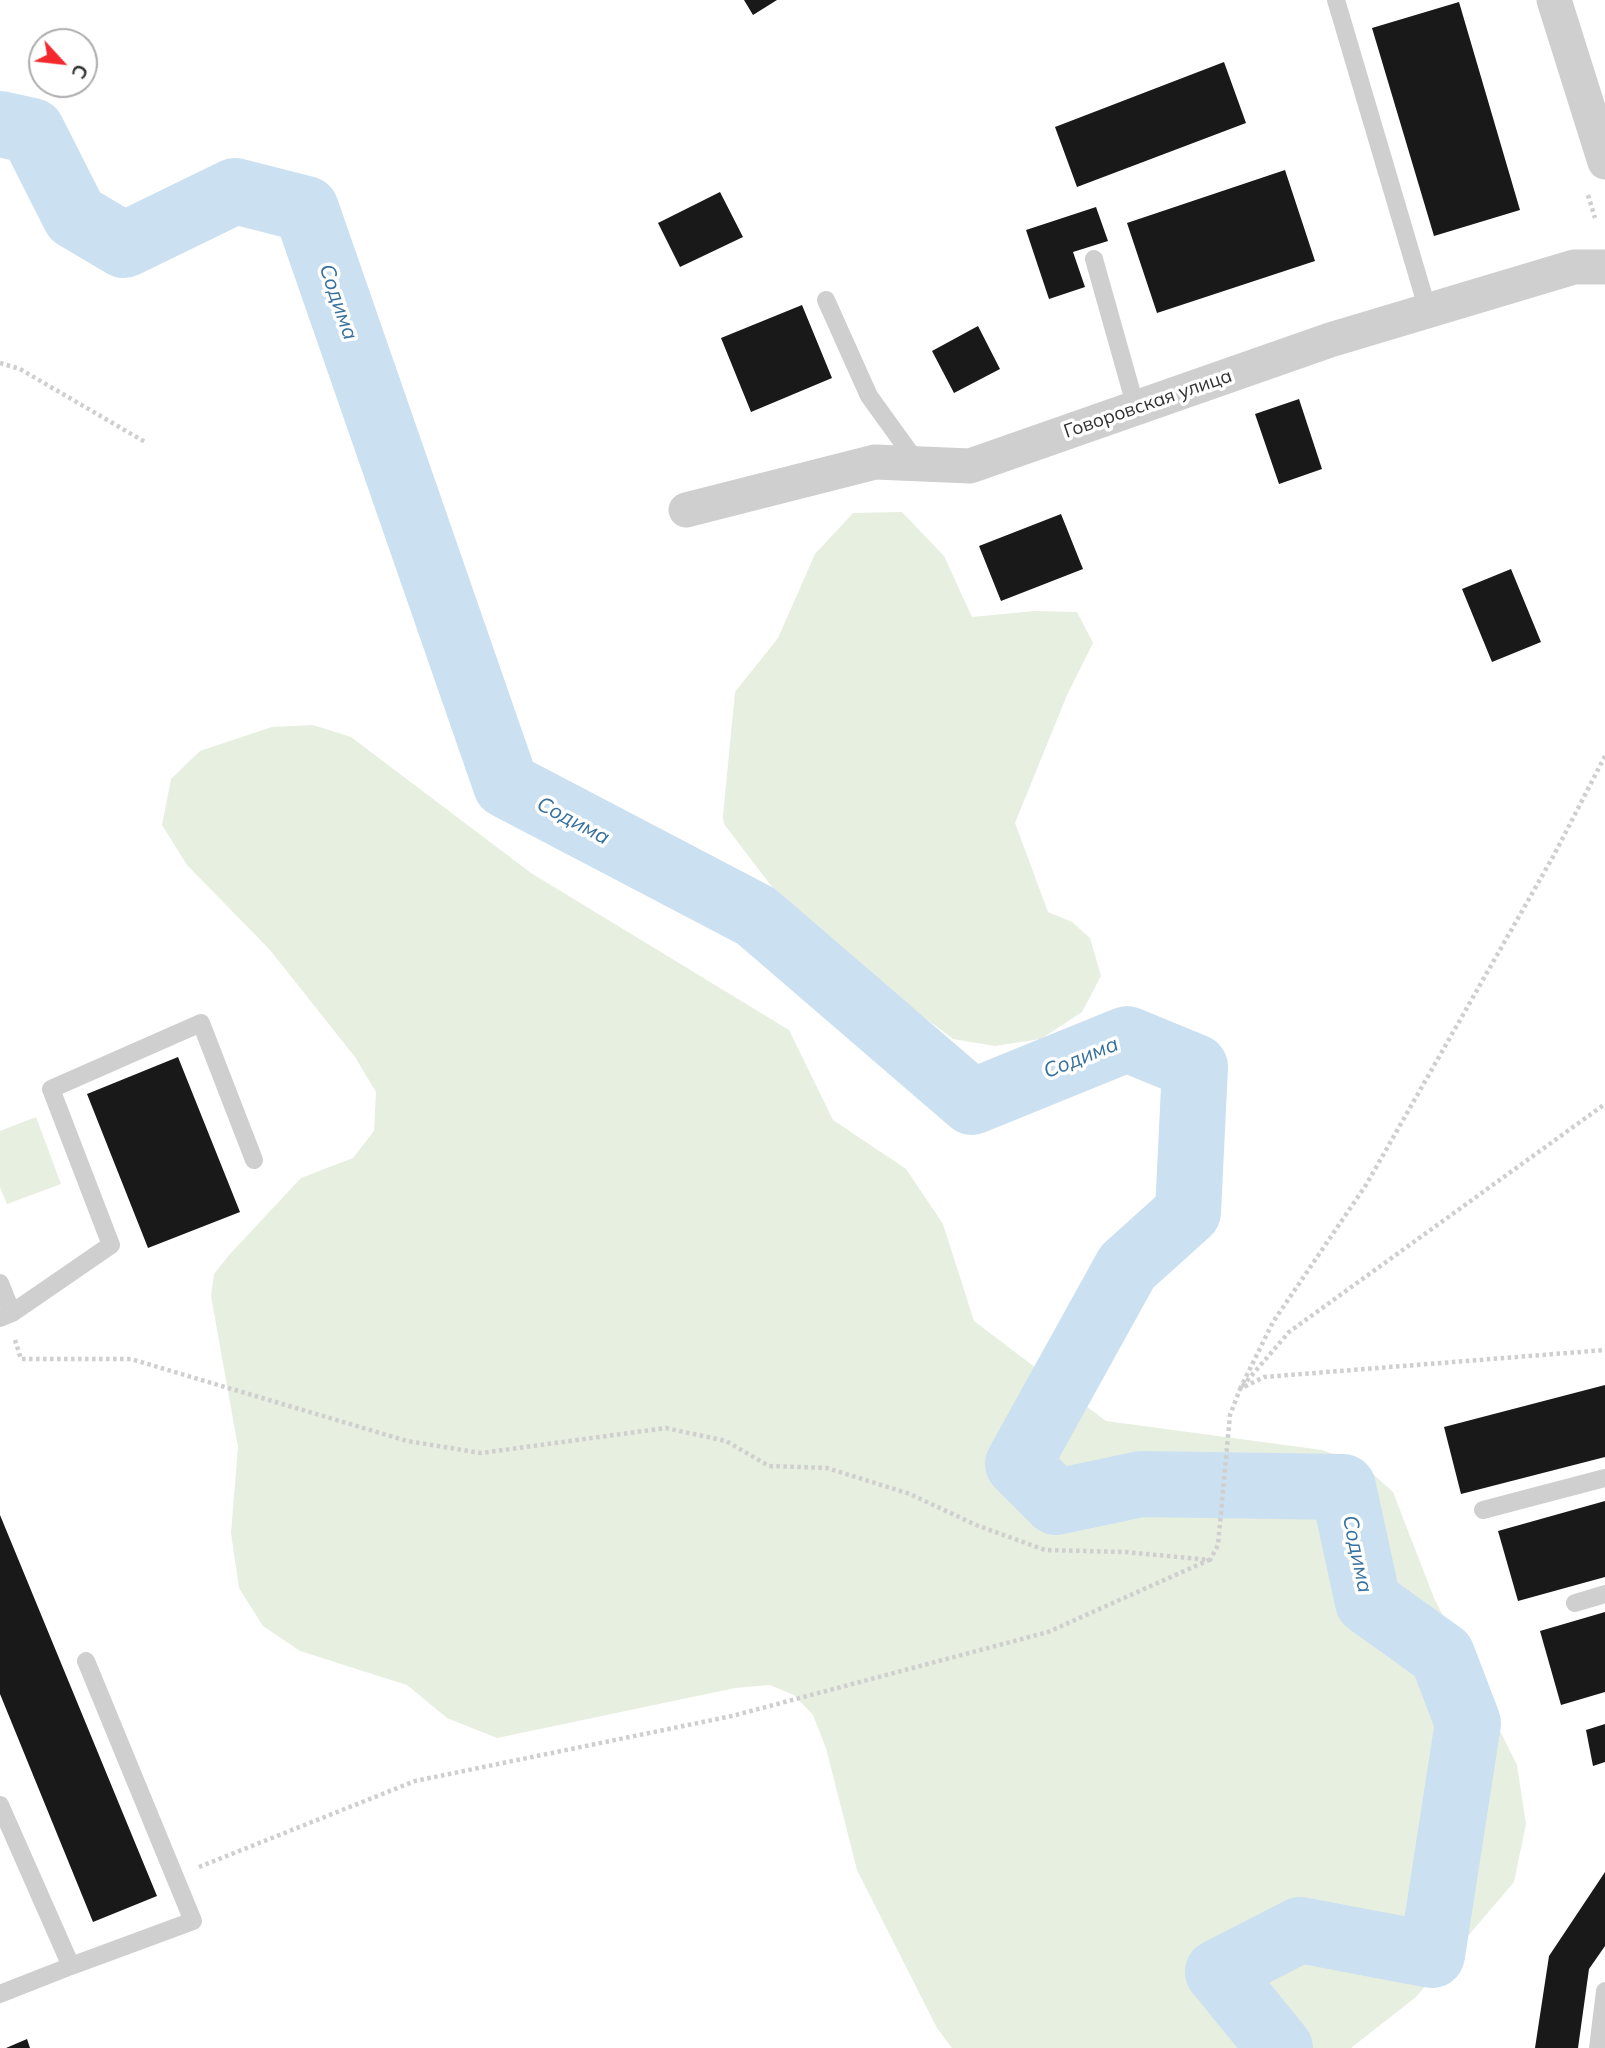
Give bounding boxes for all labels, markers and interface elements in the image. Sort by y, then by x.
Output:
north arrow [28,28,98,98]
text: С [66,60,94,83]
water label: Содима [313,261,363,343]
street label: Говоровская улица [1061,365,1235,443]
water label: Содима [532,791,614,851]
water label: Содима [1040,1032,1122,1084]
water label: Содима [1337,1513,1377,1595]

